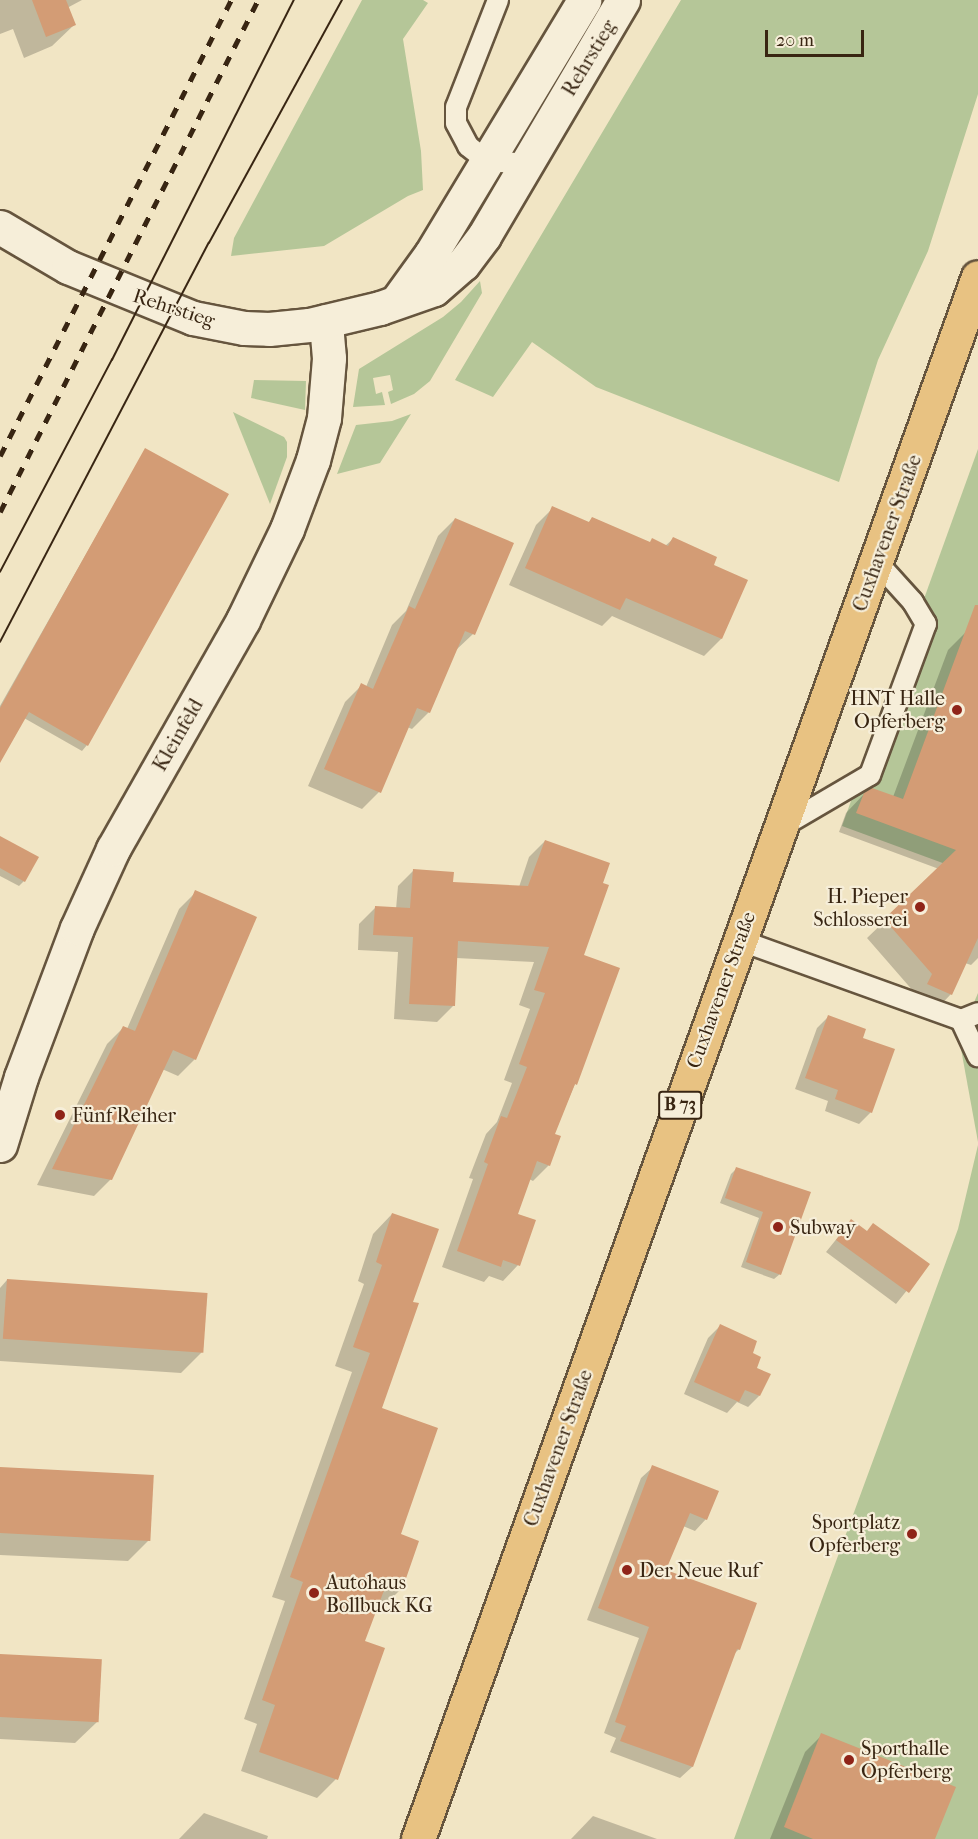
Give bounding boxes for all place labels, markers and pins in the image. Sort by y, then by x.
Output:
place label: HNT Halle Opferberg [850,686,945,733]
marker: HNT Halle Opferberg [950,703,964,717]
place label: H. Pieper Schlosserei [813,884,908,931]
marker: H. Pieper Schlosserei [913,900,927,914]
place label: Fünf Reiher [72,1103,176,1127]
marker: Fünf Reiher [53,1108,67,1122]
place label: Subway [790,1215,856,1239]
marker: Subway [771,1220,785,1234]
place label: Sportplatz Opferberg [809,1510,900,1557]
marker: Sportplatz Opferberg [905,1527,919,1541]
place label: Der Neue Ruf [639,1558,759,1582]
marker: Der Neue Ruf [620,1563,634,1577]
place label: Autohaus Bollbuck KG [326,1570,433,1617]
marker: Autohaus Bollbuck KG [307,1586,321,1600]
place label: Sporthalle Opferberg [861,1736,952,1783]
marker: Sporthalle Opferberg [842,1753,856,1767]

